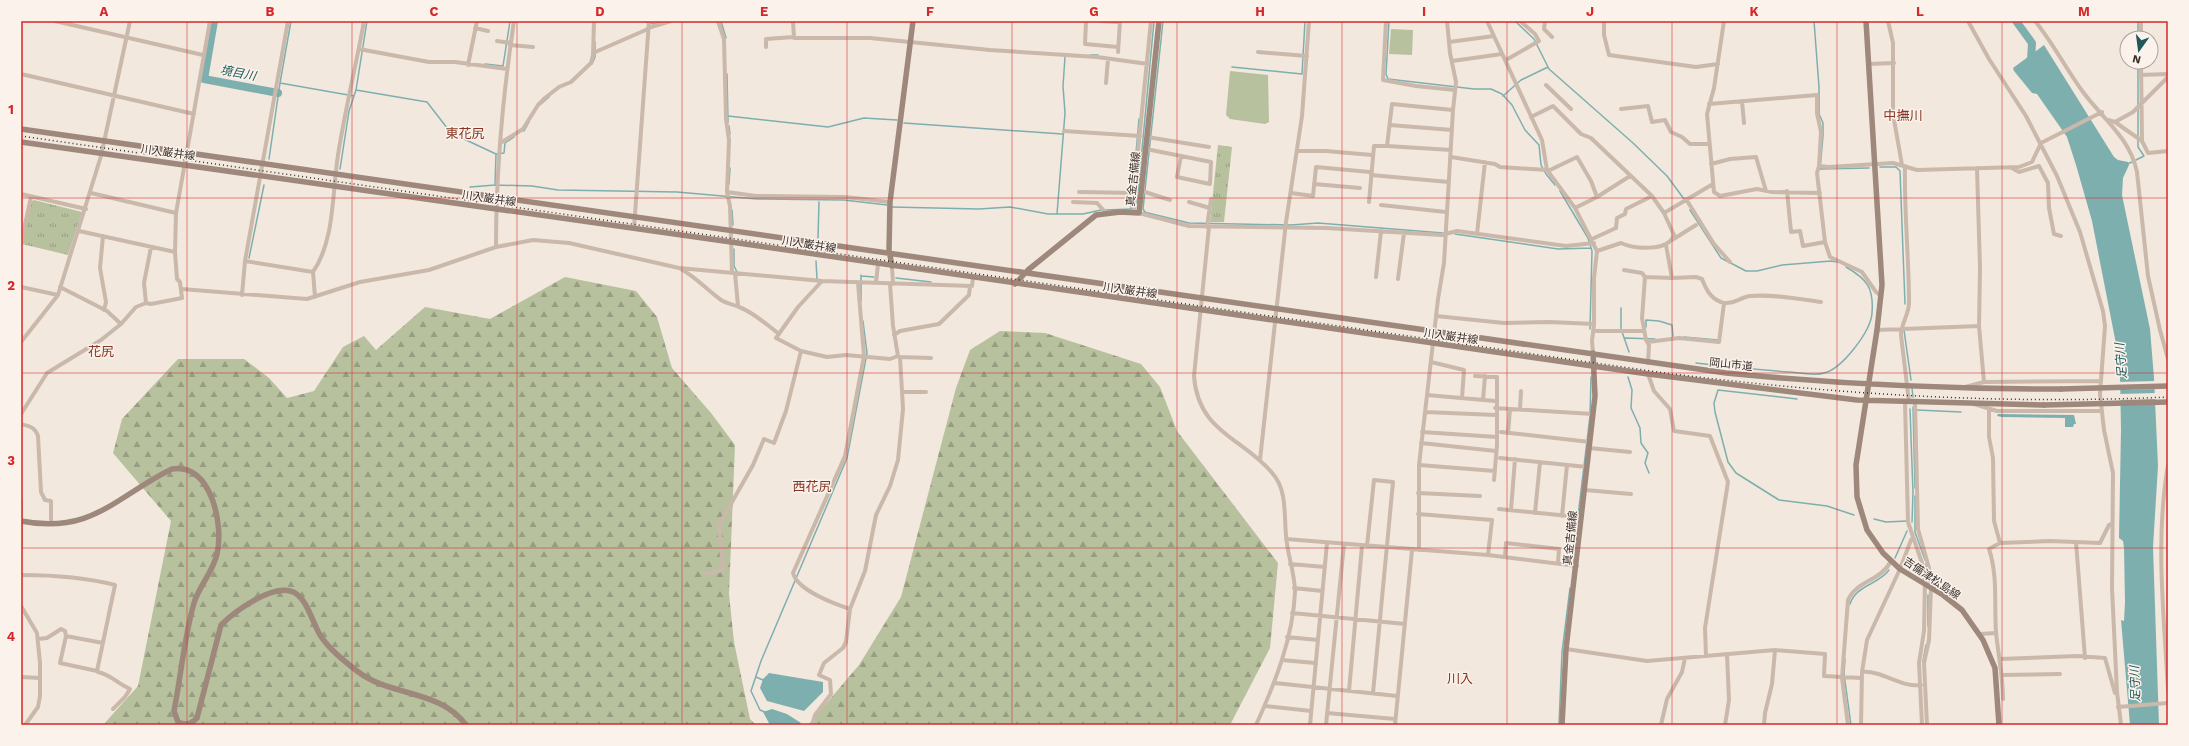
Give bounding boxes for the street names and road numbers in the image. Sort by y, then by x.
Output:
street label: 川入巌井線 [140,142,196,163]
street label: 真金吉備線 [1124,151,1143,207]
street label: 川入巌井線 [461,188,517,209]
street label: 川入巌井線 [781,234,837,255]
street label: 川入巌井線 [1102,280,1158,301]
street label: 川入巌井線 [1423,326,1479,347]
street label: 岡山市道 [1708,356,1754,373]
street label: 真金吉備線 [1561,510,1580,566]
street label: 吉備津松島線 [1901,555,1963,602]

